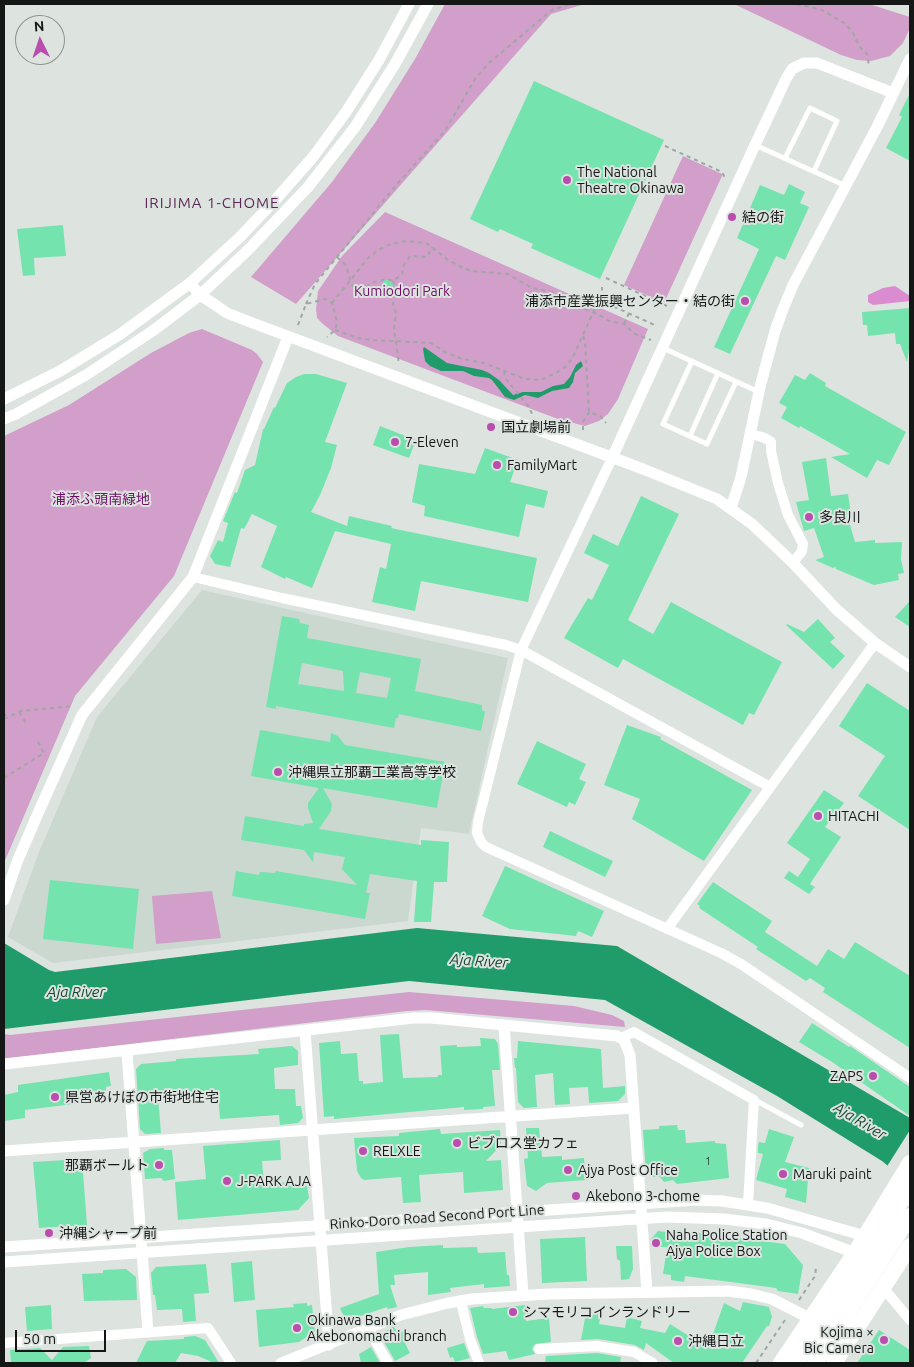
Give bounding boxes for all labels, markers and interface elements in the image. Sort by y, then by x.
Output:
north arrow [15,15,65,65]
text: N [33,18,45,34]
place label: The National Theatre Okinawa [577,164,684,196]
marker: The National Theatre Okinawa [561,174,573,186]
district label: IRIJIMA 1-CHOME [143,194,281,212]
place label: 結の街 [742,209,784,225]
marker: 結の街 [726,211,738,223]
park label: Kumiodori Park [354,283,450,299]
place label: 浦添市産業振興センター・結の街 [525,293,735,309]
marker: 浦添市産業振興センター・結の街 [739,295,751,307]
place label: 国立劇場前 [501,419,571,435]
marker: 国立劇場前 [485,421,497,433]
place label: 7-Eleven [405,434,459,450]
marker: 7-Eleven [389,436,401,448]
place label: FamilyMart [507,457,577,473]
marker: FamilyMart [491,459,503,471]
park label: 浦添ふ頭南緑地 [52,491,150,507]
place label: 多良川 [819,509,861,525]
marker: 多良川 [803,511,815,523]
place label: 沖縄県立那覇工業高等学校 [288,764,456,780]
marker: 沖縄県立那覇工業高等学校 [272,766,284,778]
place label: HITACHI [828,808,879,824]
marker: HITACHI [812,810,824,822]
water label: Aja River [449,950,509,972]
water label: Aja River [47,983,105,1001]
place label: ZAPS [830,1068,863,1084]
marker: ZAPS [867,1070,879,1082]
place label: 県営あけぼの市街地住宅 [65,1089,219,1105]
marker: 県営あけぼの市街地住宅 [49,1091,61,1103]
water label: Aja River [830,1098,890,1144]
place label: ビブロス堂カフェ [467,1135,579,1151]
marker: ビブロス堂カフェ [451,1137,463,1149]
place label: RELXLE [373,1143,421,1159]
marker: RELXLE [357,1145,369,1157]
house number: 1 [705,1154,711,1168]
place label: 那覇ボールト [65,1157,149,1173]
marker: 那覇ボールト [153,1159,165,1171]
place label: Ajya Post Office [578,1162,678,1178]
marker: Ajya Post Office [562,1164,574,1176]
place label: Maruki paint [793,1166,872,1182]
marker: Maruki paint [777,1168,789,1180]
place label: J-PARK AJA [237,1173,311,1189]
marker: J-PARK AJA [221,1175,233,1187]
place label: Akebono 3-chome [586,1188,700,1204]
marker: Akebono 3-chome [570,1190,582,1202]
street label: Rinko-Doro Road Second Port Line [329,1201,545,1233]
place label: 沖縄シャープ前 [59,1225,157,1241]
marker: 沖縄シャープ前 [43,1227,55,1239]
place label: Naha Police Station Ajya Police Box [666,1227,788,1260]
marker: Naha Police Station Ajya Police Box [650,1237,662,1249]
place label: シマモリコインランドリー [523,1304,691,1320]
marker: シマモリコインランドリー [507,1306,519,1318]
place label: Okinawa Bank Akebonomachi branch [307,1312,447,1344]
scale bar [18,1320,109,1352]
marker: Okinawa Bank Akebonomachi branch [291,1322,303,1334]
place label: Kojima × Bic Camera [804,1324,874,1356]
text: 50 m [23,1330,56,1347]
place label: 沖縄日立 [688,1333,744,1349]
marker: Kojima × Bic Camera [878,1334,890,1346]
marker: 沖縄日立 [672,1335,684,1347]

